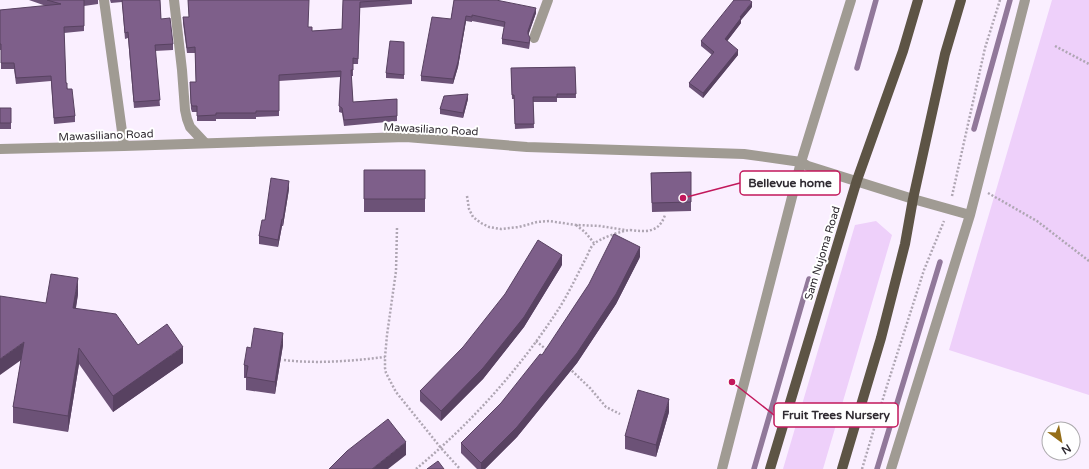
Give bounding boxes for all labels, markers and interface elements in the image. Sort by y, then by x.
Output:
street label: Mawasiliano Road [383,121,479,138]
street label: Mawasiliano Road [58,127,154,144]
callout: Bellevue home [740,171,840,195]
text: Bellevue home [748,176,832,190]
street label: Sam Nujoma Road [802,205,843,302]
callout: Fruit Trees Nursery [774,403,898,427]
text: Fruit Trees Nursery [782,408,891,423]
north arrow [1041,421,1081,461]
text: N [1059,441,1073,457]

